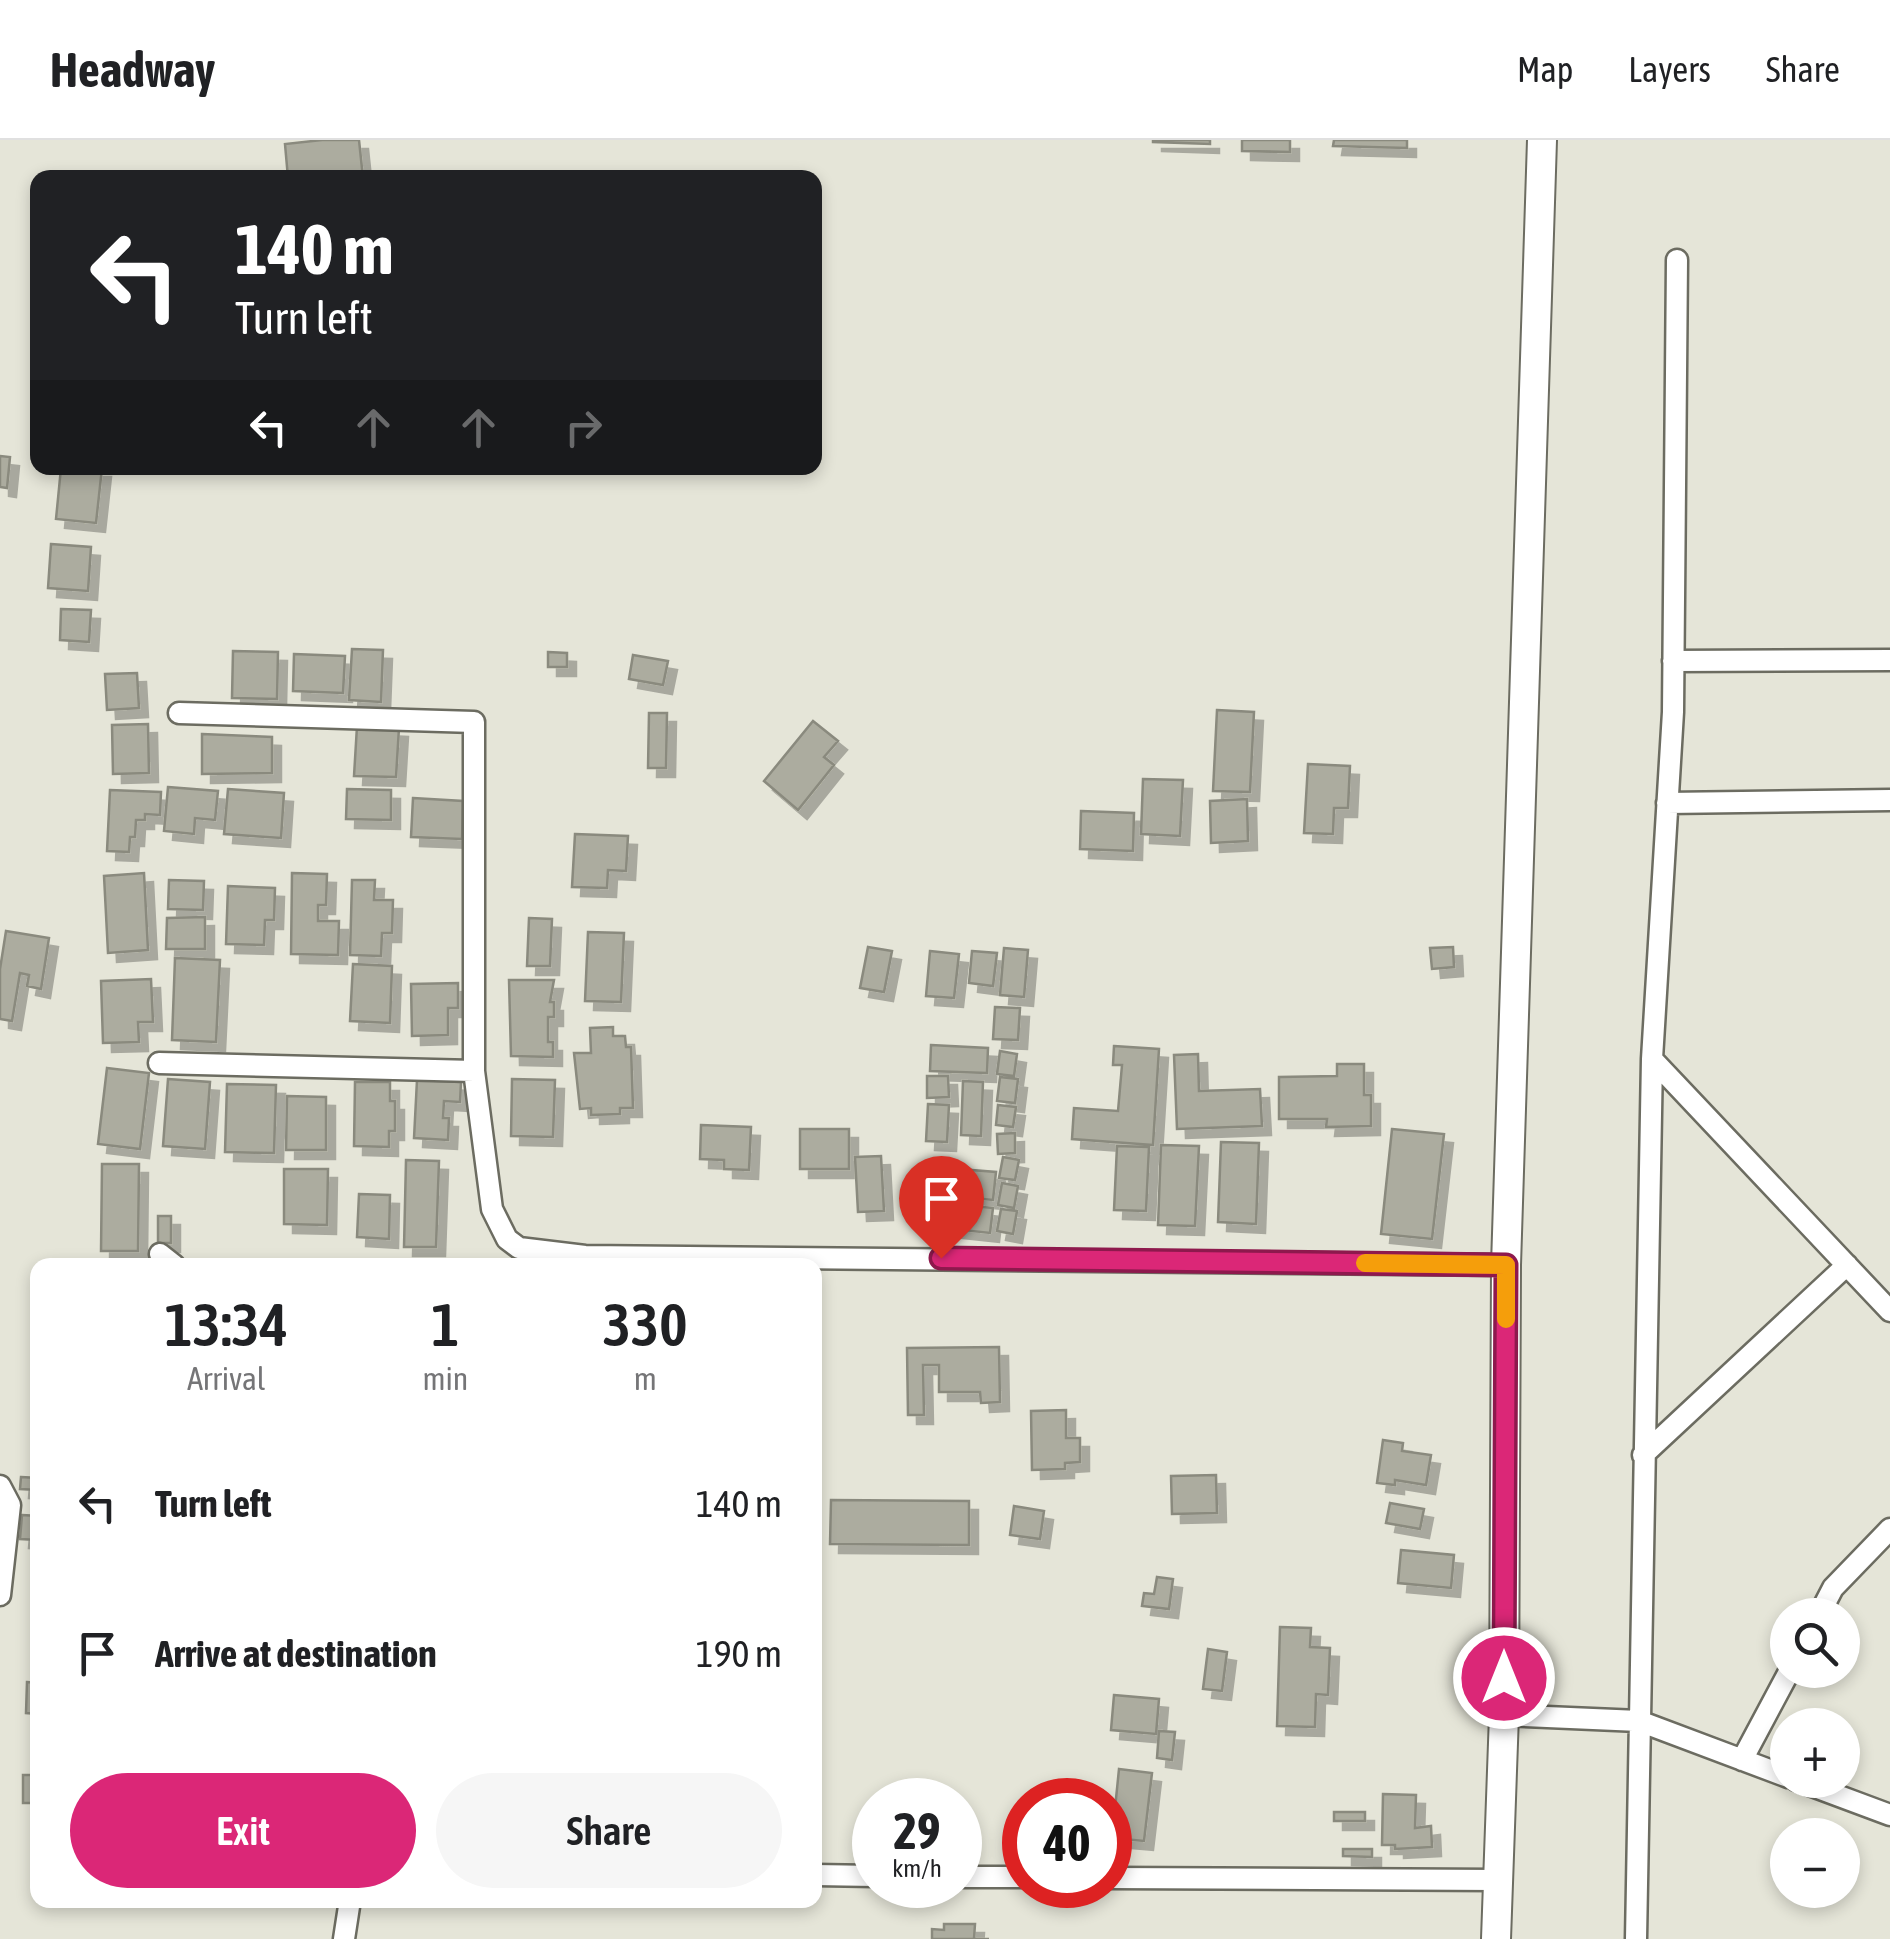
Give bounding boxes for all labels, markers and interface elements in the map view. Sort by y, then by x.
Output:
text: Headway [50,42,215,97]
text: Map [1517,49,1573,89]
text: Layers [1628,49,1711,89]
text: Share [1766,49,1840,89]
text: 140 m [235,209,394,289]
icon: left [70,210,200,340]
text: Turn left [235,292,373,344]
icon: left [241,400,296,455]
icon: ahead [346,400,401,455]
icon: ahead [451,400,506,455]
icon: right [556,400,611,455]
pin [899,1156,984,1259]
icon: arrive [914,1171,969,1226]
text: 13:34 [164,1290,288,1359]
text: 1 [431,1290,460,1359]
text: 330 [603,1290,687,1359]
text: Arrival [187,1360,265,1397]
text: min [422,1360,468,1397]
text: m [634,1360,657,1397]
icon: left [70,1476,125,1531]
text: Turn left [155,1482,271,1525]
text: 140 m [696,1482,782,1525]
map controls [1770,1598,1860,1908]
button: search [1770,1598,1860,1688]
icon: arrive [70,1626,125,1681]
position arrow [1452,1626,1556,1730]
text: Arrive at destination [155,1632,437,1675]
text: 190 m [696,1632,782,1675]
button: + [1770,1708,1860,1798]
button: Exit [70,1773,416,1888]
button: Share [436,1773,782,1888]
speed limit sign: 40 [1002,1778,1132,1908]
text: 29 [893,1802,940,1860]
button: − [1770,1818,1860,1908]
text: km/h [892,1854,942,1882]

